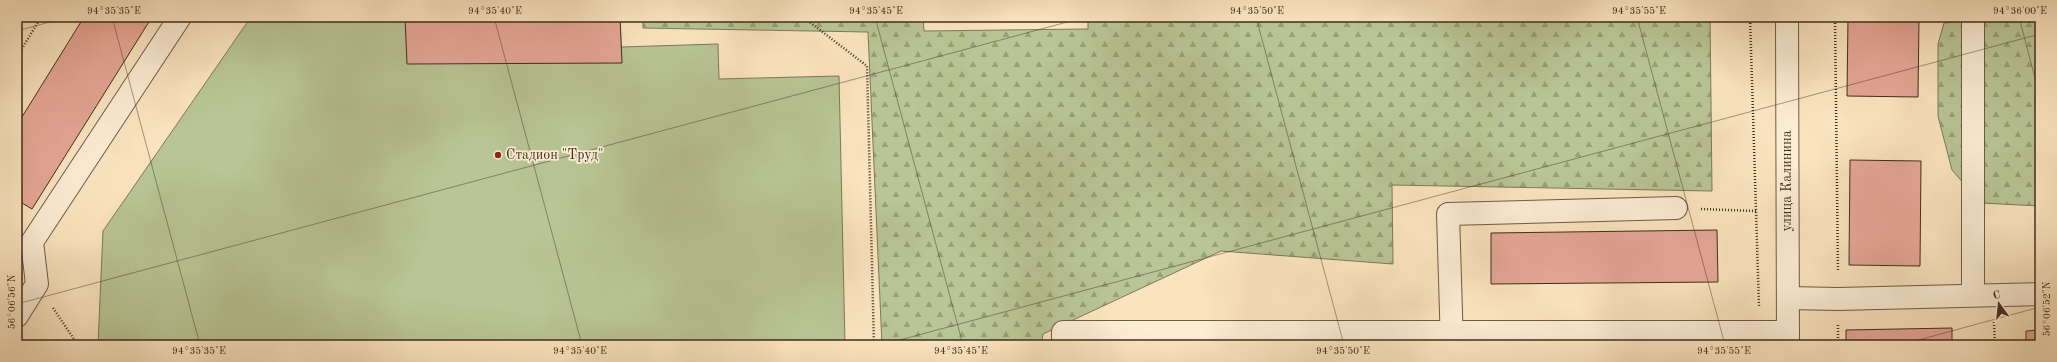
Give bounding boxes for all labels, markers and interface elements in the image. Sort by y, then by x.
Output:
text: 94°35'35"E [87,6,141,16]
text: 94°35'40"E [468,6,522,16]
text: 94°35'45"E [849,6,903,16]
text: 94°35'50"E [1230,6,1284,16]
text: 94°35'55"E [1612,6,1666,16]
text: 94°36'00"E [1993,6,2047,16]
street label: улица Калинина [1780,130,1794,232]
place label: Стадион "Труд" [506,148,603,162]
marker: Стадион "Труд" [493,150,503,160]
text: 56°06'56"N [7,274,17,329]
text: 56°06'52"N [2042,281,2052,336]
north arrow [1979,284,2019,324]
text: С [1992,290,2002,302]
text: 94°35'35"E [172,346,226,356]
text: 94°35'40"E [553,346,607,356]
text: 94°35'45"E [934,346,988,356]
text: 94°35'50"E [1316,346,1370,356]
text: 94°35'55"E [1697,346,1751,356]

